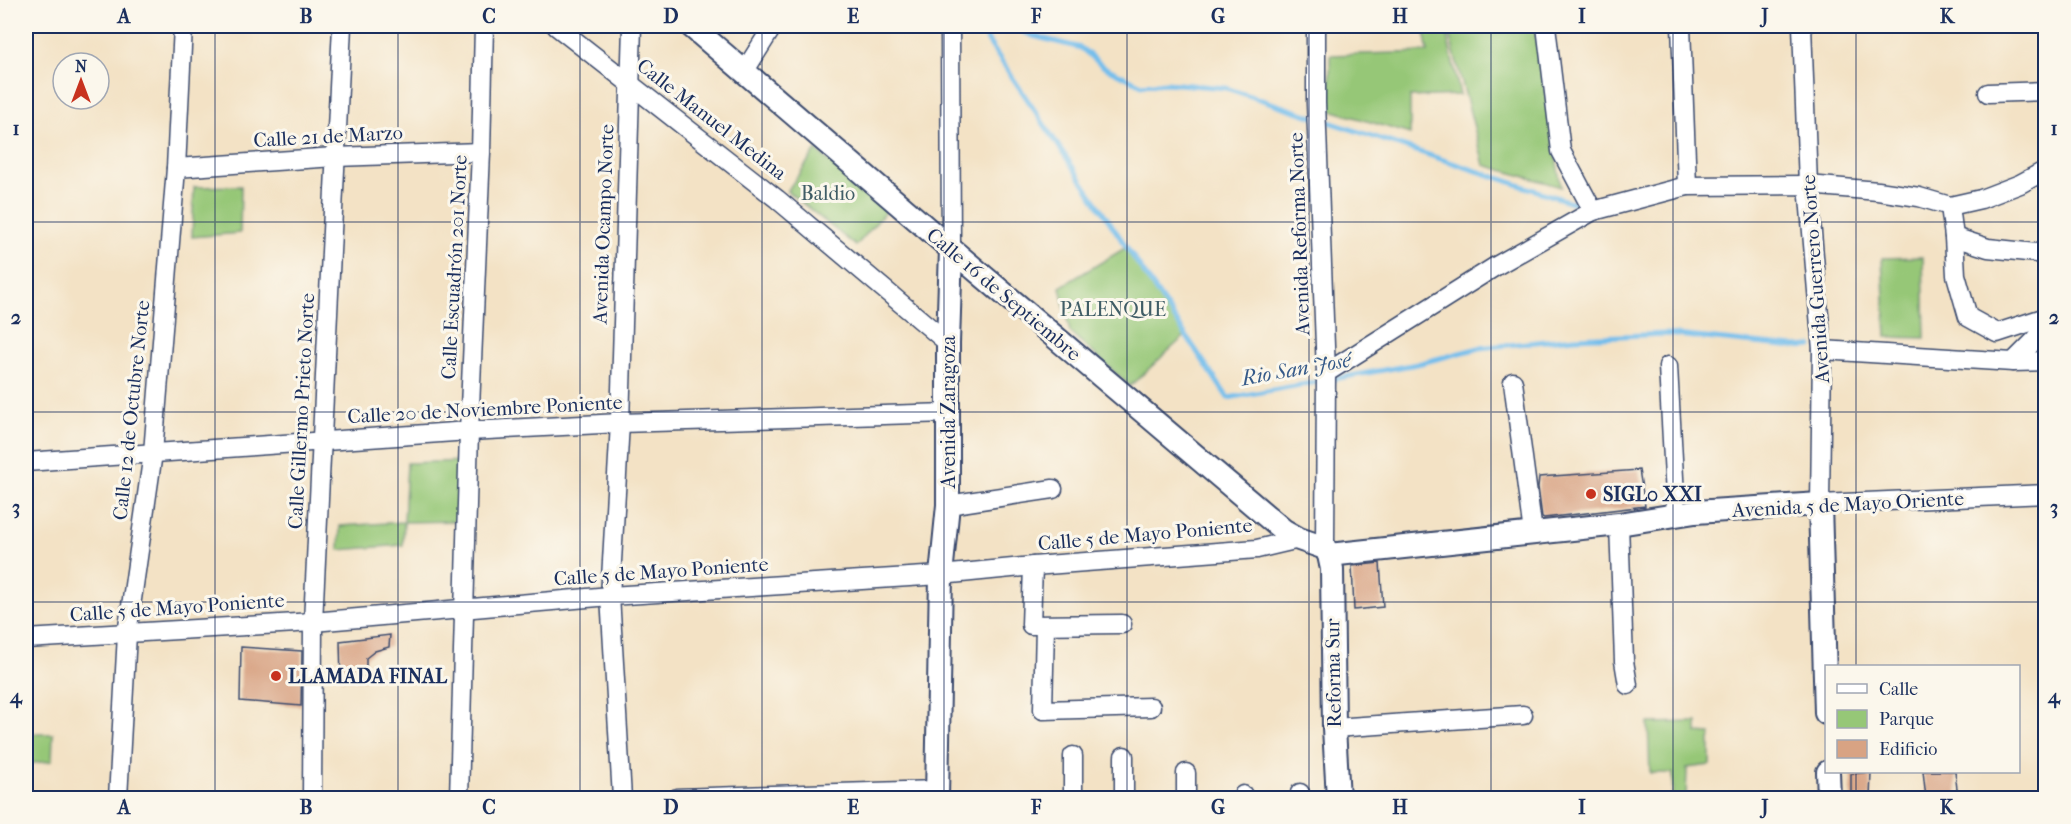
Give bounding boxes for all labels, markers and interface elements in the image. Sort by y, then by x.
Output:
text: A [116,5,132,28]
text: B [299,5,313,28]
text: C [482,5,496,28]
text: D [663,5,679,28]
text: E [847,5,859,28]
text: F [1030,5,1042,28]
text: G [1211,5,1225,28]
text: H [1392,5,1408,28]
text: I [1578,5,1586,28]
text: J [1759,5,1769,28]
text: K [1940,5,1956,28]
north arrow [51,51,111,111]
street label: Calle Manuel Medina [632,54,792,185]
text: N [75,57,88,76]
text: 1 [12,117,20,140]
text: 1 [2050,117,2058,140]
street label: Calle 21 de Marzo [253,121,403,152]
street label: Avenida Ocampo Norte [588,124,618,325]
street label: Avenida Reforma Norte [1284,132,1315,337]
street label: Calle Escuadrón 201 Norte [437,154,472,380]
street label: Avenida Guerrero Norte [1797,174,1834,385]
park label: Baldio [801,182,855,205]
street label: Calle 16 de Septiembre [922,223,1085,366]
street label: Calle Gillermo Prieto Norte [284,292,319,530]
park label: PALENQUE [1060,298,1166,321]
street label: Calle 12 de Octubre Norte [109,299,154,521]
text: 2 [11,306,21,329]
text: 2 [2049,306,2059,329]
street label: Avenida Zaragoza [937,335,960,490]
water label: Rio San José [1238,347,1355,391]
street label: Calle 20 de Noviembre Poniente [347,391,623,428]
place label: SIGL0 XXI [1603,483,1702,506]
marker: SIGL0 XXI [1584,487,1598,501]
street label: Avenida 5 de Mayo Oriente [1730,487,1965,522]
text: 3 [12,496,20,519]
text: 3 [2050,496,2058,519]
street label: Calle 5 de Mayo Poniente [1037,514,1253,555]
street label: Calle 5 de Mayo Poniente [553,553,769,590]
street label: Calle 5 de Mayo Poniente [69,589,285,626]
street label: Reforma Sur [1321,618,1346,728]
place label: LLAMADA FINAL [288,665,448,688]
legend [1825,665,2020,773]
marker: LLAMADA FINAL [269,669,283,683]
text: Calle [1879,679,1918,700]
text: 4 [9,685,23,709]
text: 4 [2047,685,2061,709]
text: Parque [1879,709,1934,730]
text: Edificio [1879,739,1937,760]
text: A [116,796,132,819]
text: B [299,796,313,819]
text: C [482,796,496,819]
text: D [663,796,679,819]
text: E [847,796,859,819]
text: F [1030,796,1042,819]
text: G [1211,796,1225,819]
text: H [1392,796,1408,819]
text: I [1578,796,1586,819]
text: J [1759,796,1769,819]
text: K [1940,796,1956,819]

